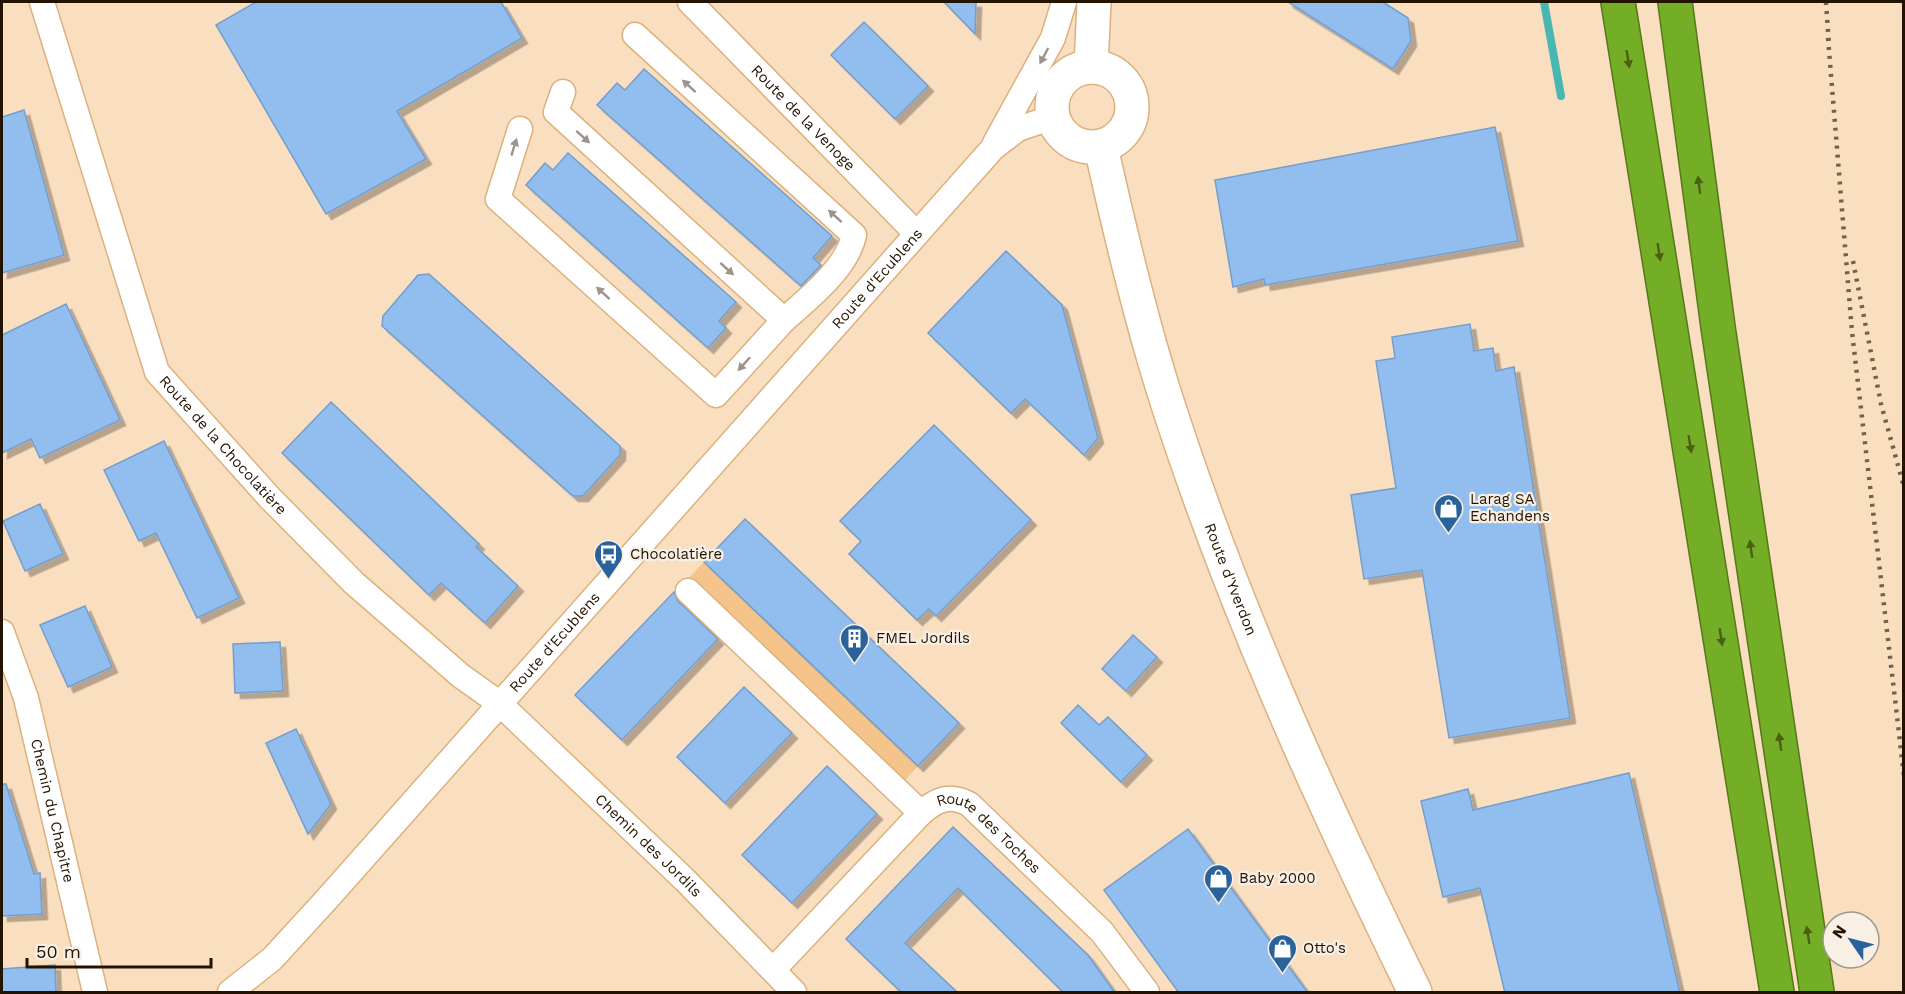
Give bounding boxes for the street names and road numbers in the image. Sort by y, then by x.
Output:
street label: Route de la Venoge [747,61,859,175]
street label: Route d'Ecublens [828,225,926,332]
street label: Route de la Chocolatière [156,372,290,519]
street label: Route d'Yverdon [1201,521,1261,638]
street label: Route d'Ecublens [506,588,604,696]
street label: Chemin du Chapitre [27,737,78,884]
street label: Chemin des Jordils [591,790,706,901]
street label: Route des Toches [934,790,1045,877]

